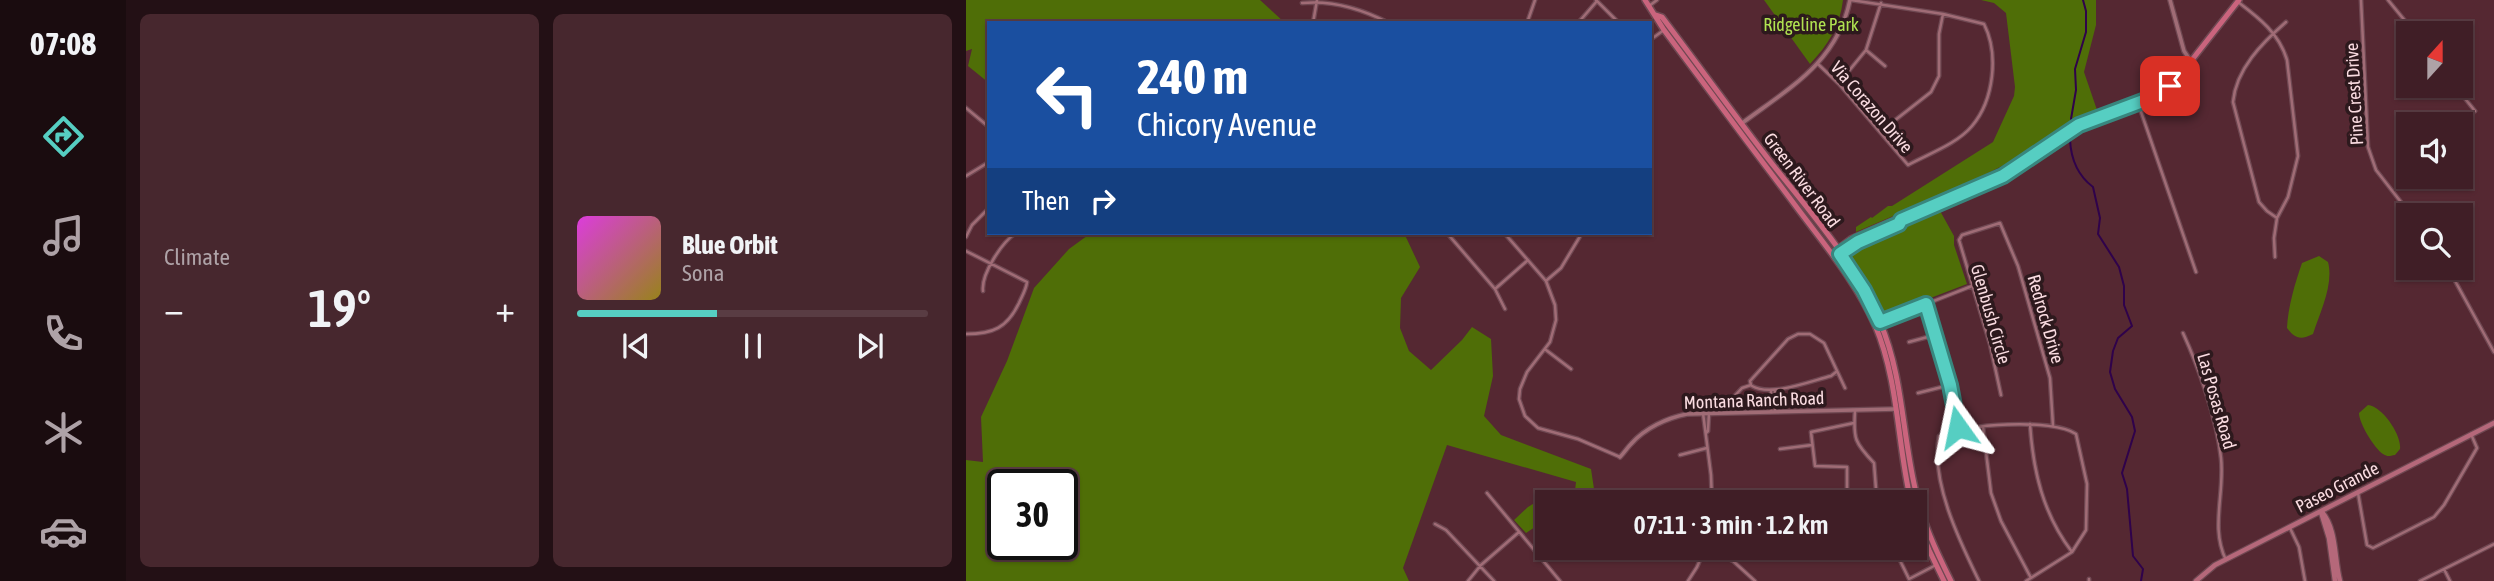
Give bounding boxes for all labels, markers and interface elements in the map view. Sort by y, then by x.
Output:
park label: Ridgeline Park [1763,14,1859,35]
north arrow [2396,21,2473,98]
map controls [2396,21,2473,280]
text: 07:08 [30,25,96,62]
street label: Pine Crest Drive [2341,42,2367,146]
text: 240 m [1137,48,1248,104]
icon: left [1022,49,1113,140]
pin [2140,56,2200,116]
street label: Via Corazon Drive [1826,57,1918,157]
icon: arrive [2151,67,2189,105]
text: Chicory Avenue [1137,106,1317,143]
icon: directions [39,112,88,161]
button: sound [2396,112,2473,189]
street label: Green River Road [1760,129,1844,231]
icon: right [1084,182,1122,220]
text: Then [1022,186,1070,216]
button: search [2396,203,2473,280]
icon: music [39,211,88,260]
text: Blue Orbit [682,230,778,260]
text: Climate [164,244,230,270]
text: Sona [682,260,724,286]
street label: Glenbush Circle [1967,262,2015,366]
street label: Redrock Drive [2023,272,2069,366]
text: 19° [308,278,371,338]
text: − [164,287,184,330]
text: + [495,287,515,330]
icon: phone [39,309,88,358]
icon: previous [617,327,655,365]
icon: pause [734,327,772,365]
icon: next [851,327,889,365]
street label: Las Posas Road [2193,350,2241,452]
street label: Montana Ranch Road [1683,387,1825,413]
position arrow [1921,390,1995,464]
icon: climate [39,408,88,457]
street label: Paseo Grande [2292,457,2382,517]
speed limit sign: 30 [987,469,1078,560]
icon: car [39,507,88,556]
text: 07:11 · 3 min · 1.2 km [1634,510,1828,540]

